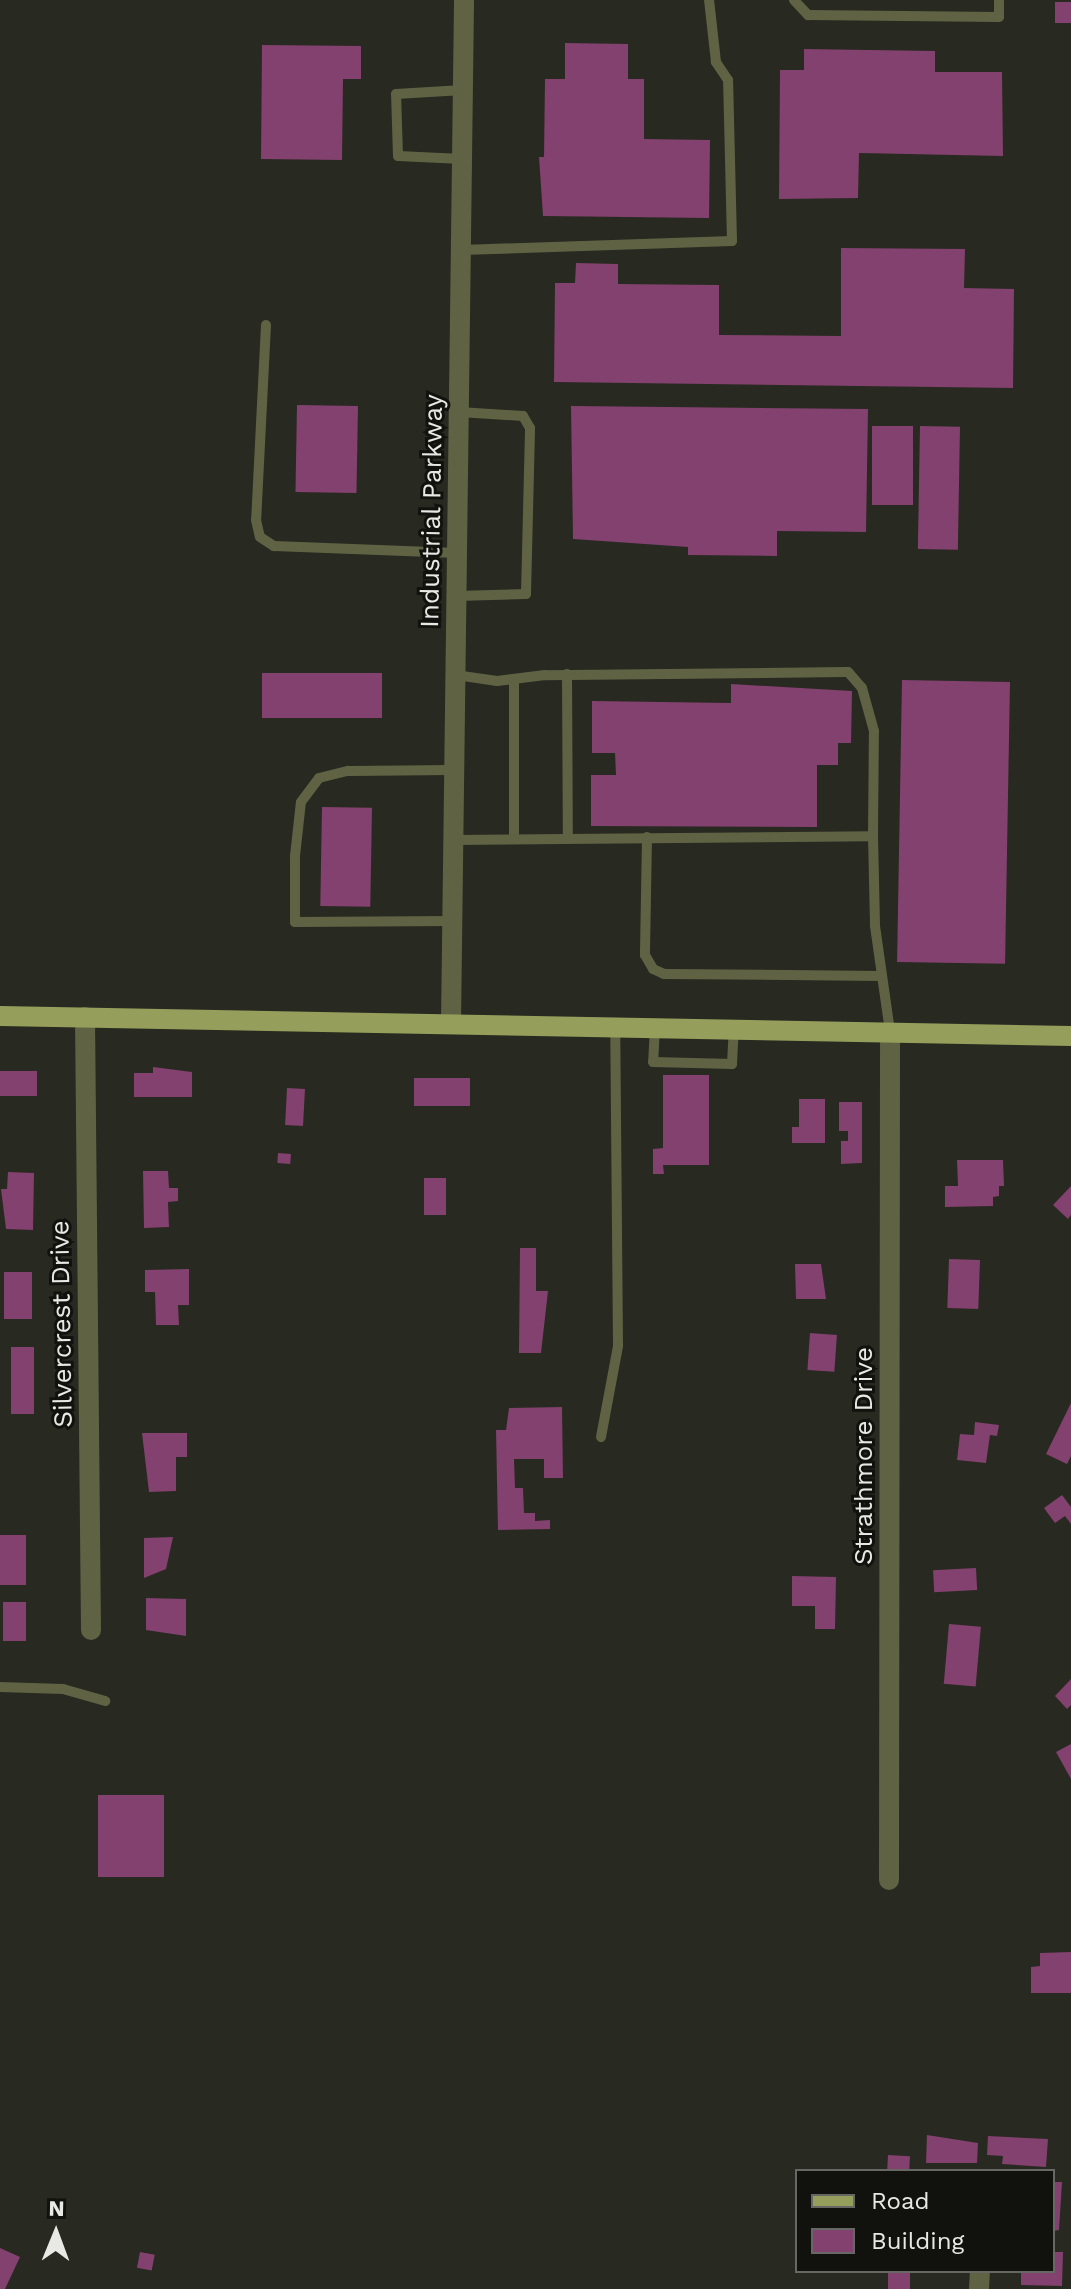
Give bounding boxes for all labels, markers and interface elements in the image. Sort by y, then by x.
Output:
street label: Industrial Parkway [414,394,450,628]
street label: Silvercrest Drive [45,1220,79,1428]
street label: Strathmore Drive [848,1347,880,1565]
legend [795,2169,1055,2273]
text: Road [871,2187,930,2215]
north arrow [16,2193,96,2273]
text: N [48,2196,65,2221]
text: Building [871,2227,964,2255]

